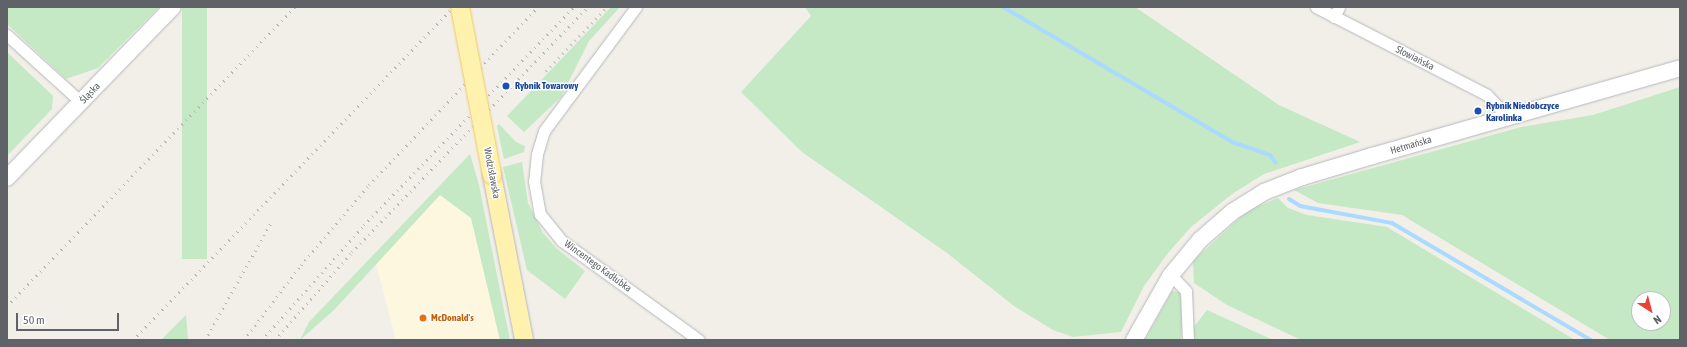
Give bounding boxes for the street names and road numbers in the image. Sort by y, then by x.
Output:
street label: Słowiańska [1394,43,1436,73]
street label: Śląska [77,80,103,106]
street label: Hetmańska [1389,133,1433,157]
street label: Wodzisławska [481,146,503,200]
street label: Wincentego Kadłubka [562,238,634,294]

